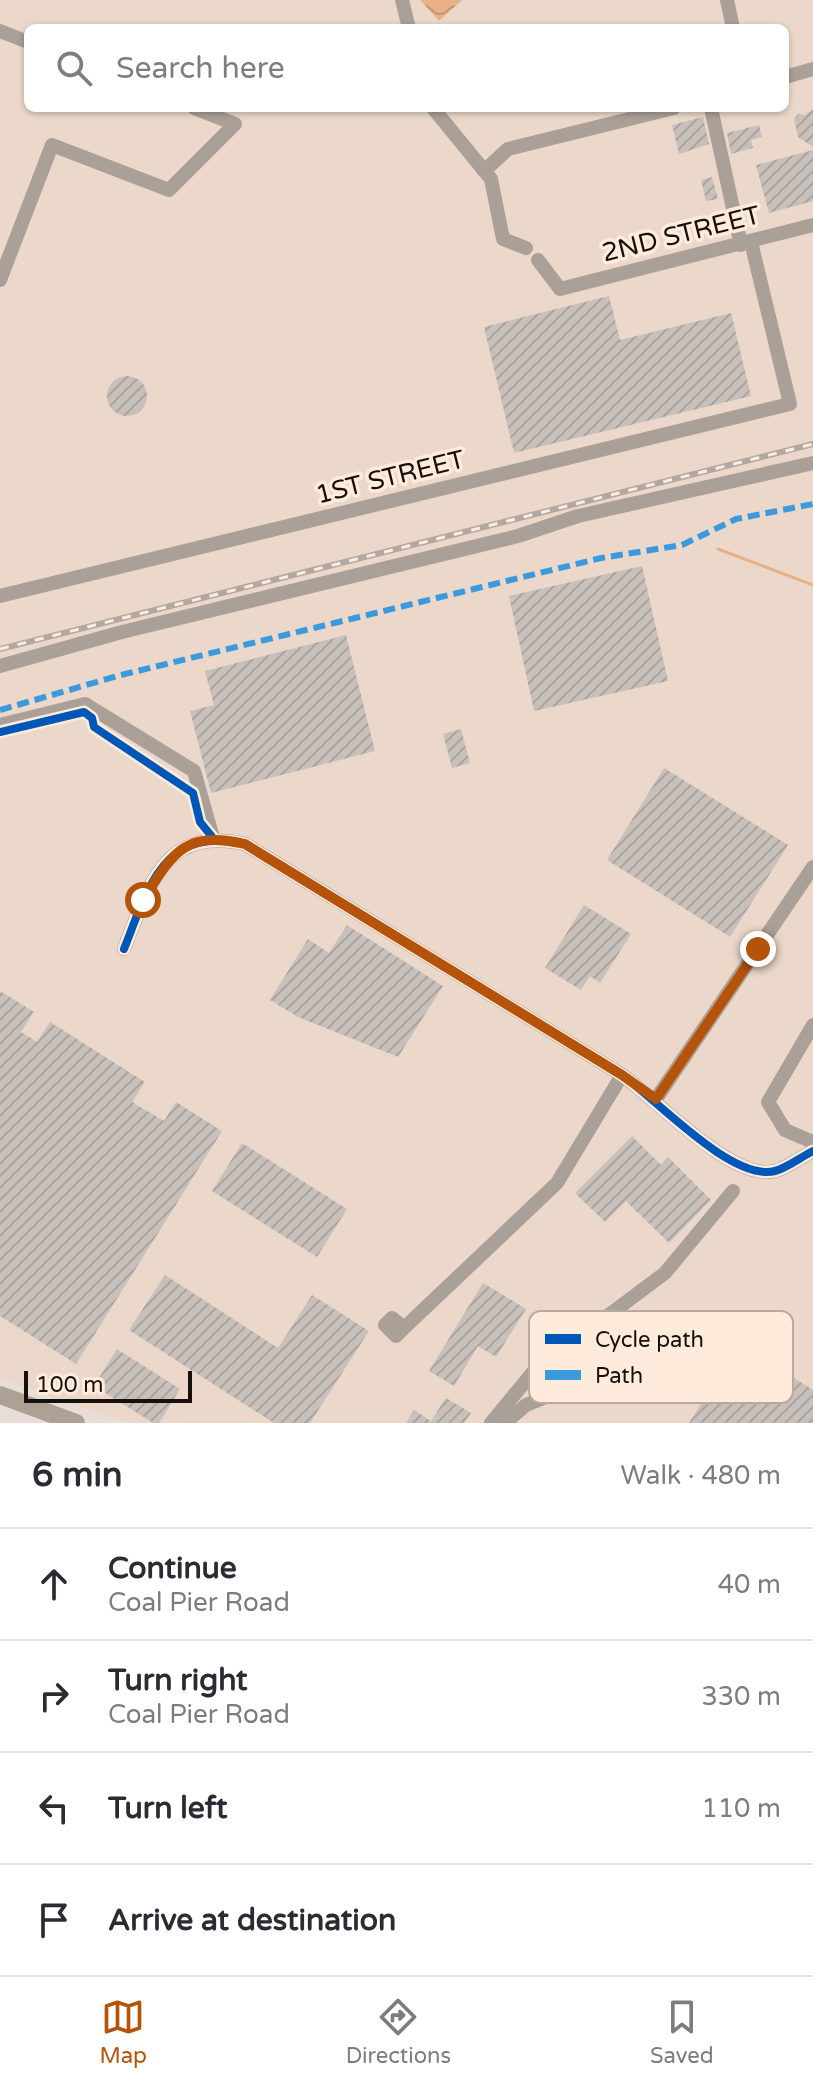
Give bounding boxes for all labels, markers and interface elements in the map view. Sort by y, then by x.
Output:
search box [24,24,789,112]
icon: search [52,46,96,90]
text: Search here [116,50,285,87]
street label: 2ND STREET [599,199,763,269]
street label: 1ST STREET [312,443,468,510]
route start [125,882,161,918]
route end [740,931,776,967]
legend [529,1311,793,1403]
text: Cycle path [595,1327,704,1353]
text: Path [595,1363,643,1389]
scale bar [24,1367,192,1403]
text: 100 m [36,1372,103,1398]
text: 6 min [32,1455,123,1496]
text: Walk · 480 m [621,1460,781,1491]
text: Continue [108,1550,237,1587]
icon: ahead [32,1562,76,1606]
text: 40 m [718,1569,781,1600]
text: Coal Pier Road [108,1587,290,1618]
text: Turn right [108,1662,248,1699]
icon: right [32,1674,76,1718]
text: 330 m [701,1681,781,1712]
text: Coal Pier Road [108,1699,290,1730]
icon: left [32,1786,76,1830]
text: Turn left [108,1790,227,1827]
text: 110 m [701,1793,781,1824]
icon: arrive [32,1898,76,1942]
text: Arrive at destination [108,1902,396,1939]
tab: Map [99,1995,147,2069]
tab: Directions [346,1995,451,2069]
tab: Saved [650,1995,714,2069]

